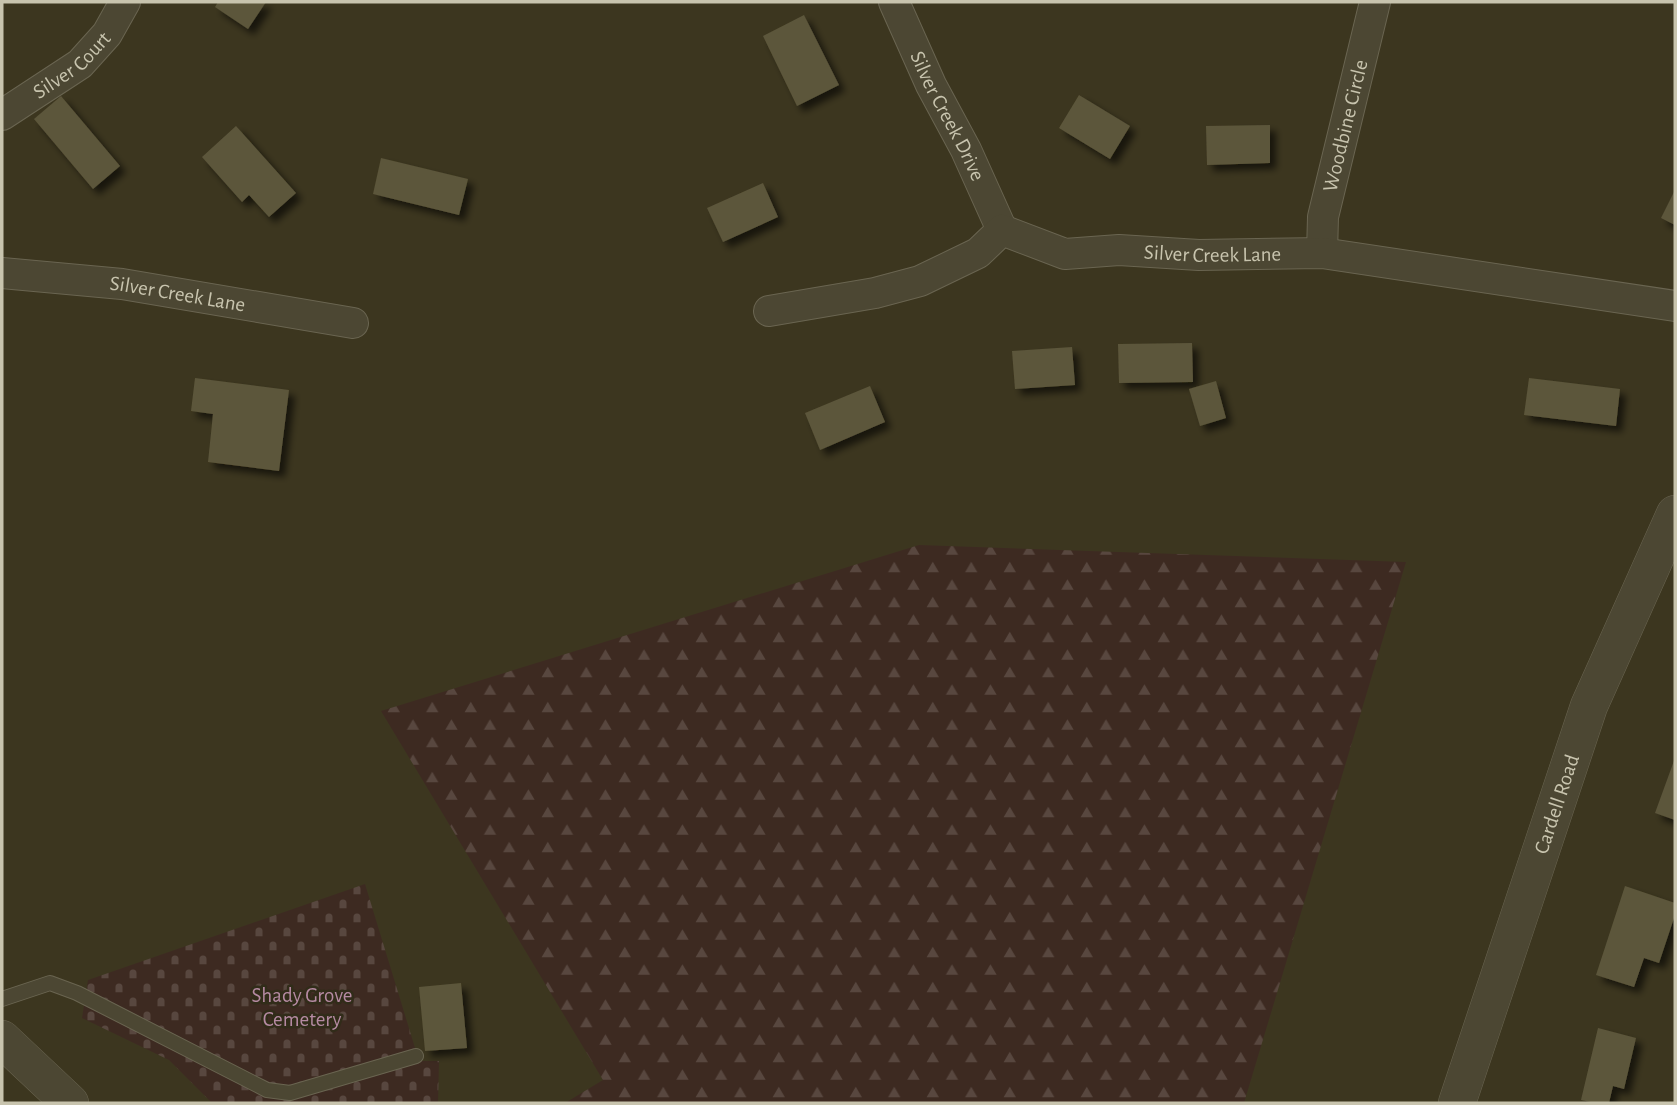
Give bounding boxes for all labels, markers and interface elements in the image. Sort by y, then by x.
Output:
street label: Silver Court [29,27,114,102]
street label: Silver Creek Drive [907,48,989,184]
street label: Woodbine Circle [1319,58,1371,194]
street label: Silver Creek Lane [1143,241,1281,266]
street label: Silver Creek Lane [109,272,247,315]
street label: Cardell Road [1530,752,1583,856]
park label: Shady Grove Cemetery [252,985,352,1030]

